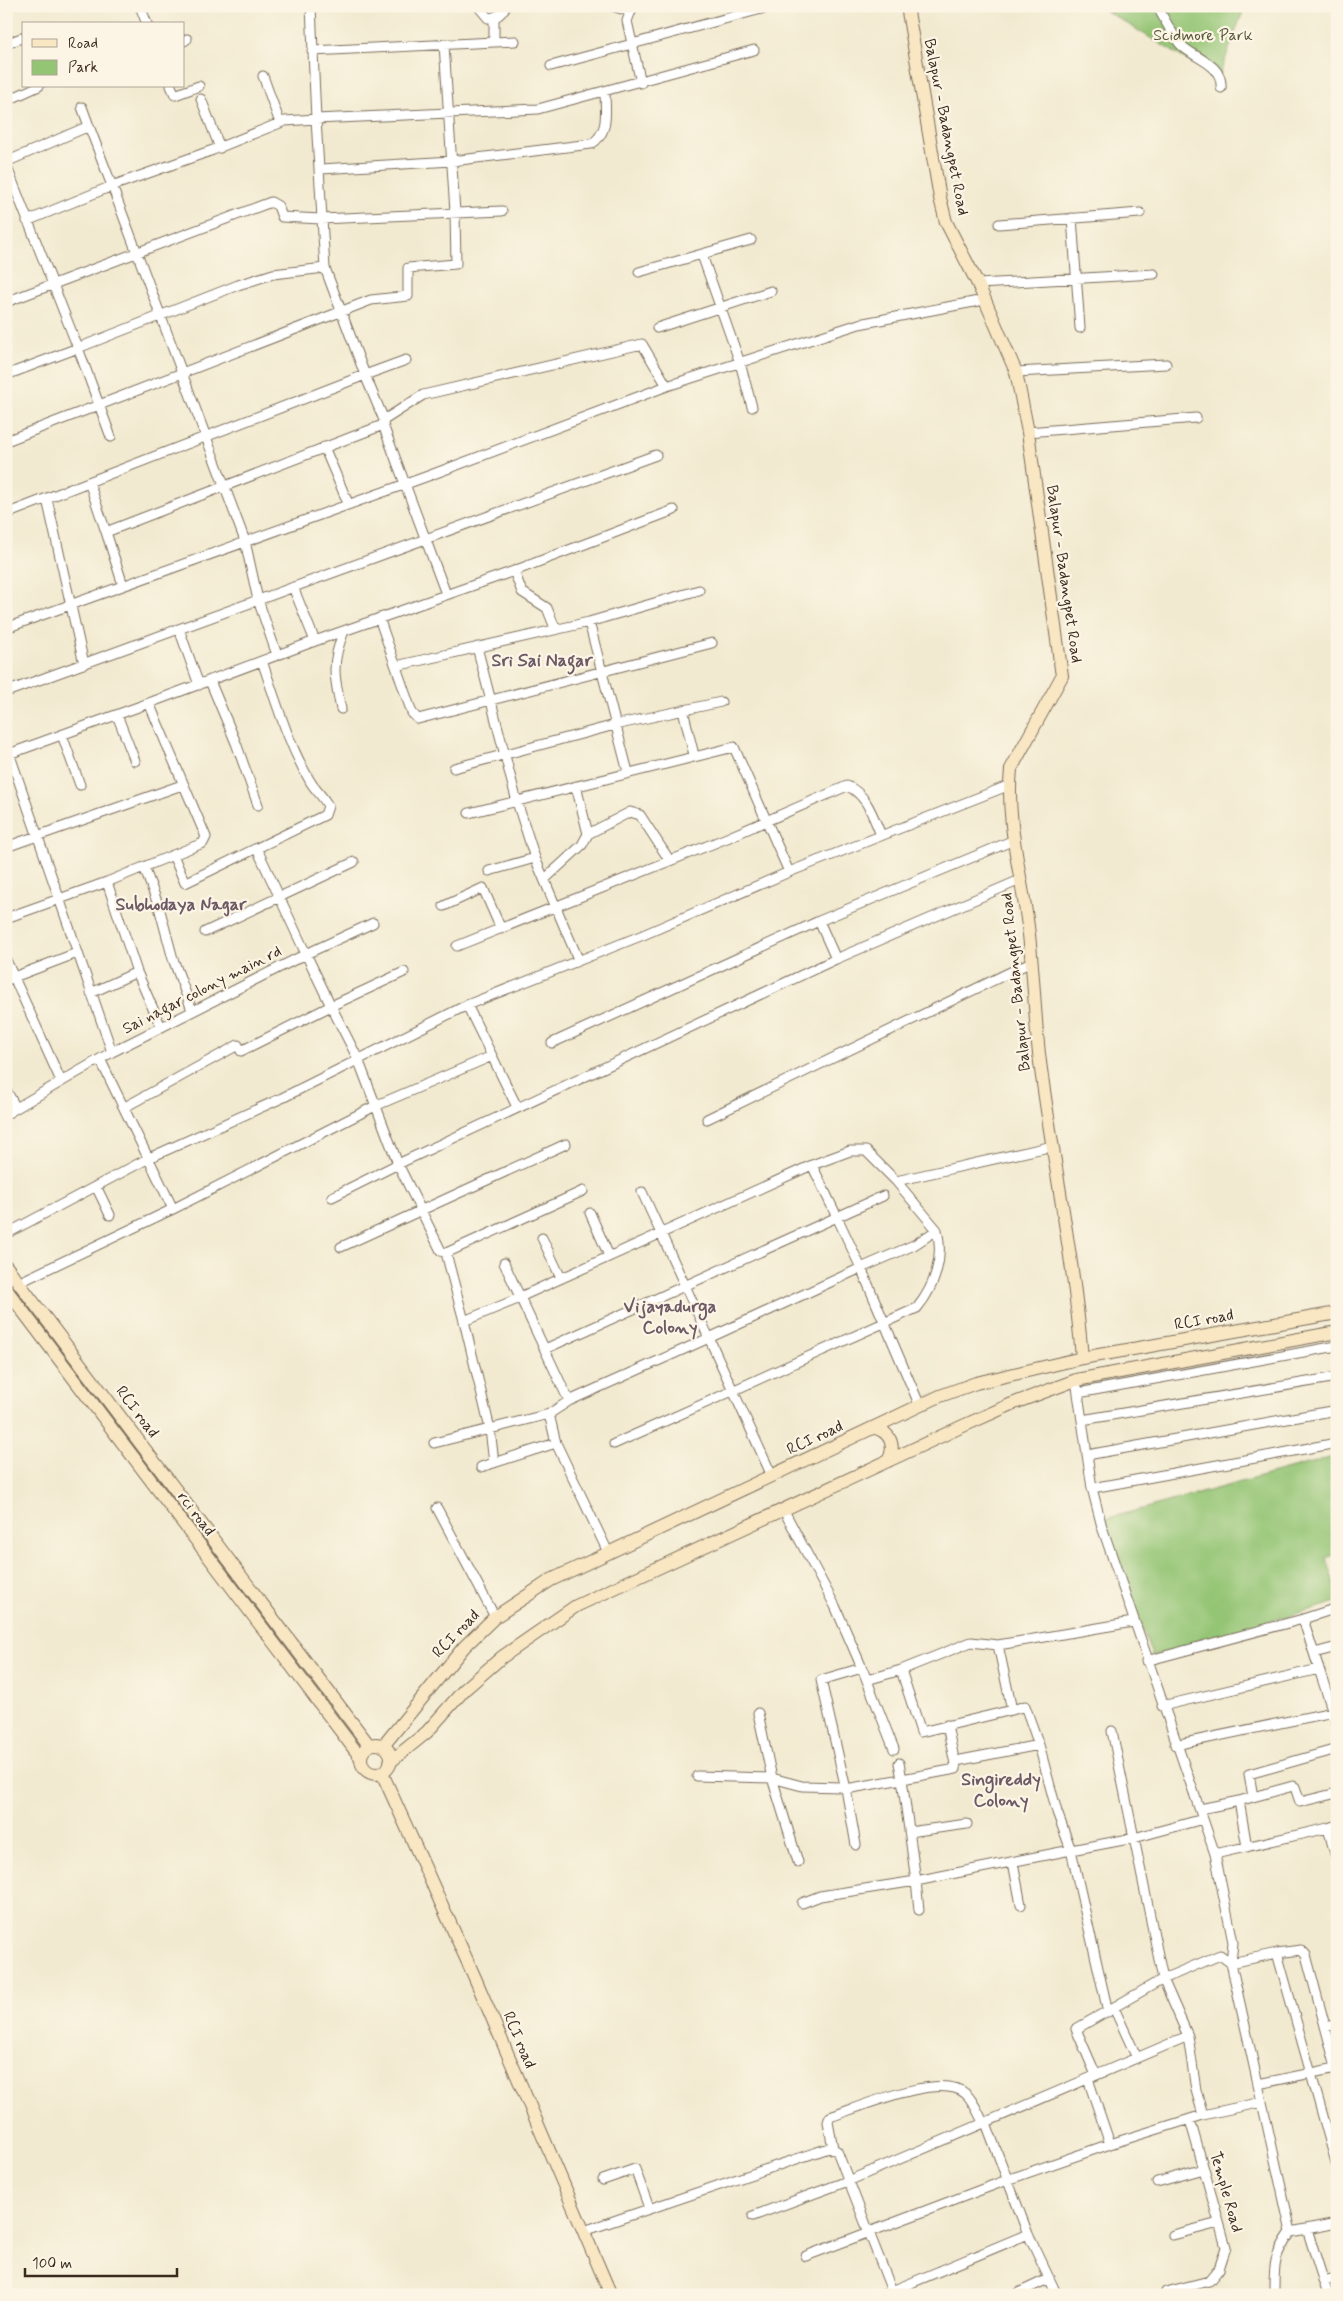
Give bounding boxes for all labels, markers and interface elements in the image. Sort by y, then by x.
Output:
legend [22,22,185,88]
park label: Scidmore Park [1153,25,1253,46]
text: Road [68,34,98,54]
street label: Balapur - Badangpet Road [919,37,973,217]
text: Park [68,58,98,78]
street label: Balapur - Badangpet Road [1041,484,1087,664]
district label: Sri Sai Nagar [491,649,593,675]
street label: Balapur - Badangpet Road [996,892,1036,1072]
district label: Subhodaya Nagar [115,893,247,917]
street label: Sai nagar colony main rd [119,941,286,1040]
district label: Vijayadurga Colony [624,1295,717,1340]
street label: RCI road [1173,1304,1235,1336]
street label: RCI road [111,1382,163,1442]
street label: RCI road [783,1416,847,1460]
street label: rci road [172,1488,220,1540]
street label: RCI road [428,1605,484,1663]
district label: Singireddy Colony [961,1768,1041,1813]
street label: RCI road [498,2008,540,2072]
street label: Temple Road [1204,2149,1248,2235]
scale bar [25,2246,178,2278]
text: 100 m [32,2254,72,2274]

